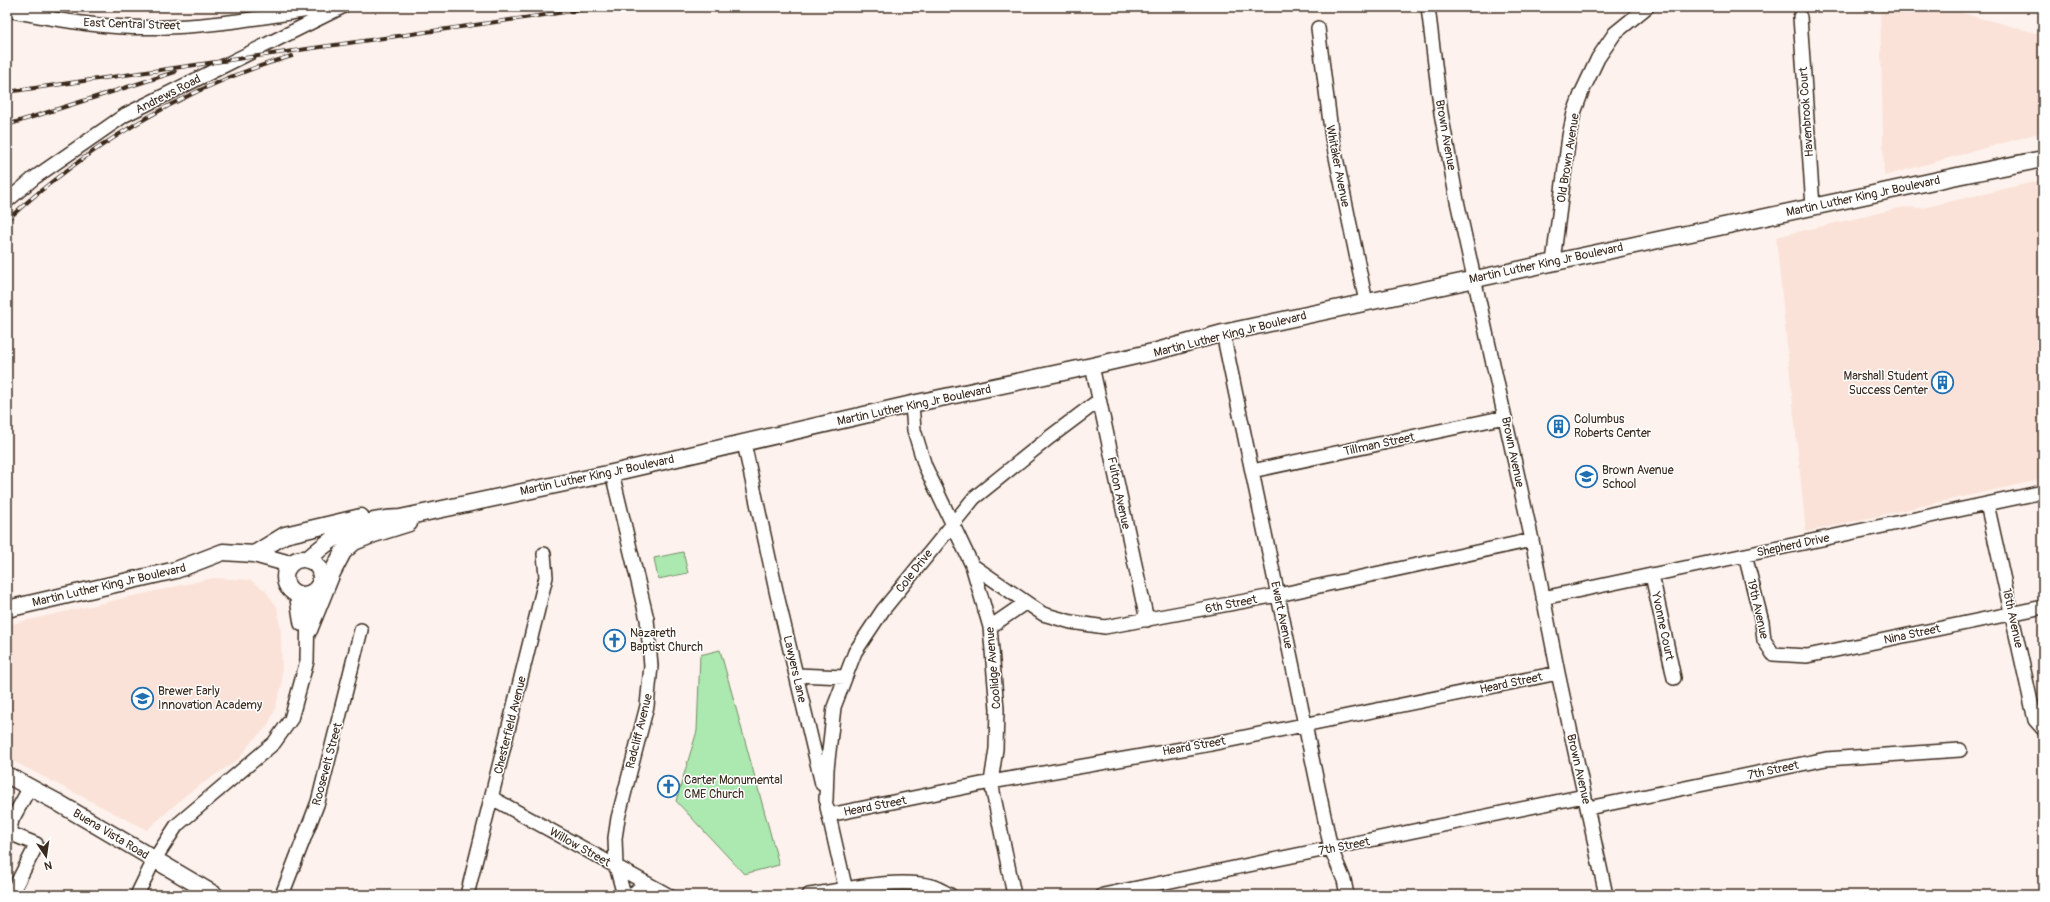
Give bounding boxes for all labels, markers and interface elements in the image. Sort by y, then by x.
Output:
street label: East Central Street [83,15,181,34]
street label: Havenbrook Court [1796,66,1817,158]
street label: Andrews Road [133,72,204,117]
street label: Brown Avenue [1432,99,1459,172]
street label: Old Brown Avenue [1554,112,1583,204]
street label: Whitaker Avenue [1322,124,1353,208]
street label: Martin Luther King Jr Boulevard [1785,173,1942,220]
street label: Martin Luther King Jr Boulevard [1468,240,1625,287]
street label: Martin Luther King Jr Boulevard [1152,308,1308,361]
place label: Marshall Student Success Center [1844,369,1929,398]
building icon: Marshall Student Success Center [1930,370,1956,396]
street label: Martin Luther King Jr Boulevard [836,382,993,429]
place label: Columbus Roberts Center [1574,412,1652,441]
building icon: Columbus Roberts Center [1546,413,1572,439]
street label: Brown Avenue [1498,416,1527,489]
street label: Tillman Street [1342,430,1416,459]
street label: Martin Luther King Jr Boulevard [519,452,676,499]
street label: Fulton Avenue [1104,456,1134,531]
place label: Brown Avenue School [1602,463,1674,492]
school or university icon: Brown Avenue School [1574,464,1600,490]
street label: Shepherd Drive [1755,530,1831,561]
street label: Cole Drive [893,547,936,596]
street label: Martin Luther King Jr Boulevard [31,560,187,610]
street label: 19th Avenue [1743,578,1772,641]
street label: Ewart Avenue [1267,580,1296,650]
street label: 18th Avenue [1999,587,2026,649]
street label: Yvonne Court [1648,589,1677,662]
street label: 6th Street [1204,592,1258,617]
street label: Nina Street [1882,621,1942,648]
place label: Nazareth Baptist Church [630,626,703,655]
street label: Coolidge Avenue [982,626,1005,710]
church icon: Nazareth Baptist Church [602,627,628,653]
street label: Lawyers Lane [780,634,810,704]
street label: Heard Street [1478,669,1544,697]
street label: Chesterfield Avenue [491,674,530,776]
place label: Brewer Early Innovation Academy [158,684,262,713]
school or university icon: Brewer Early Innovation Academy [130,685,156,711]
street label: Radcliff Avenue [623,692,656,770]
street label: Roosevelt Street [309,721,346,807]
street label: Brown Avenue [1563,733,1594,806]
street label: Heard Street [1161,734,1227,759]
street label: 7th Street [1746,758,1800,783]
place label: Carter Monumental CME Church [684,773,783,802]
church icon: Carter Monumental CME Church [655,774,681,800]
street label: Heard Street [842,793,908,820]
street label: Buena Vista Road [70,806,152,863]
street label: Willow Street [547,824,613,870]
street label: 7th Street [1317,834,1371,859]
north arrow [26,836,66,876]
text: N [43,858,53,873]

